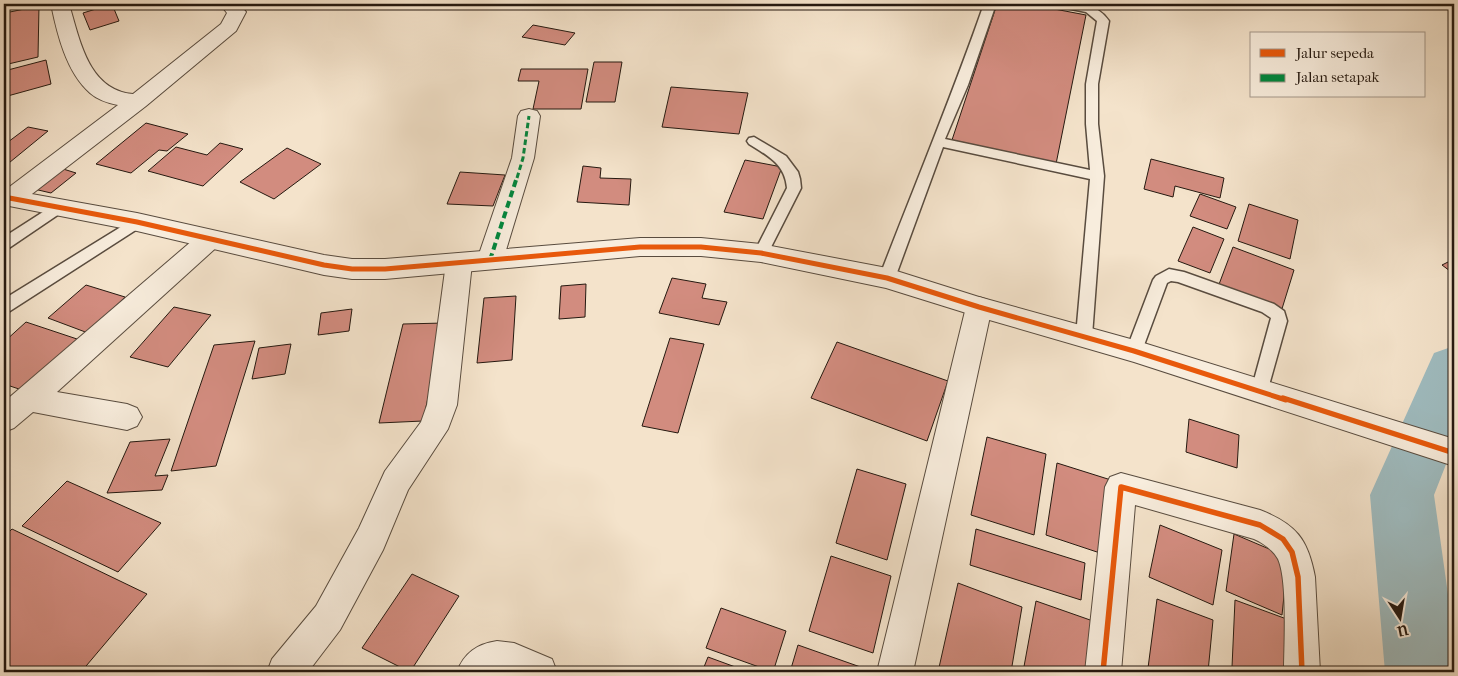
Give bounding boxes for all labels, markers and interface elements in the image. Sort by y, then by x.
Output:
legend [1250,32,1426,98]
text: Jalur sepeda [1295,44,1375,62]
text: Jalan setapak [1295,68,1380,86]
north arrow [1376,594,1426,644]
text: U [1395,621,1411,640]

